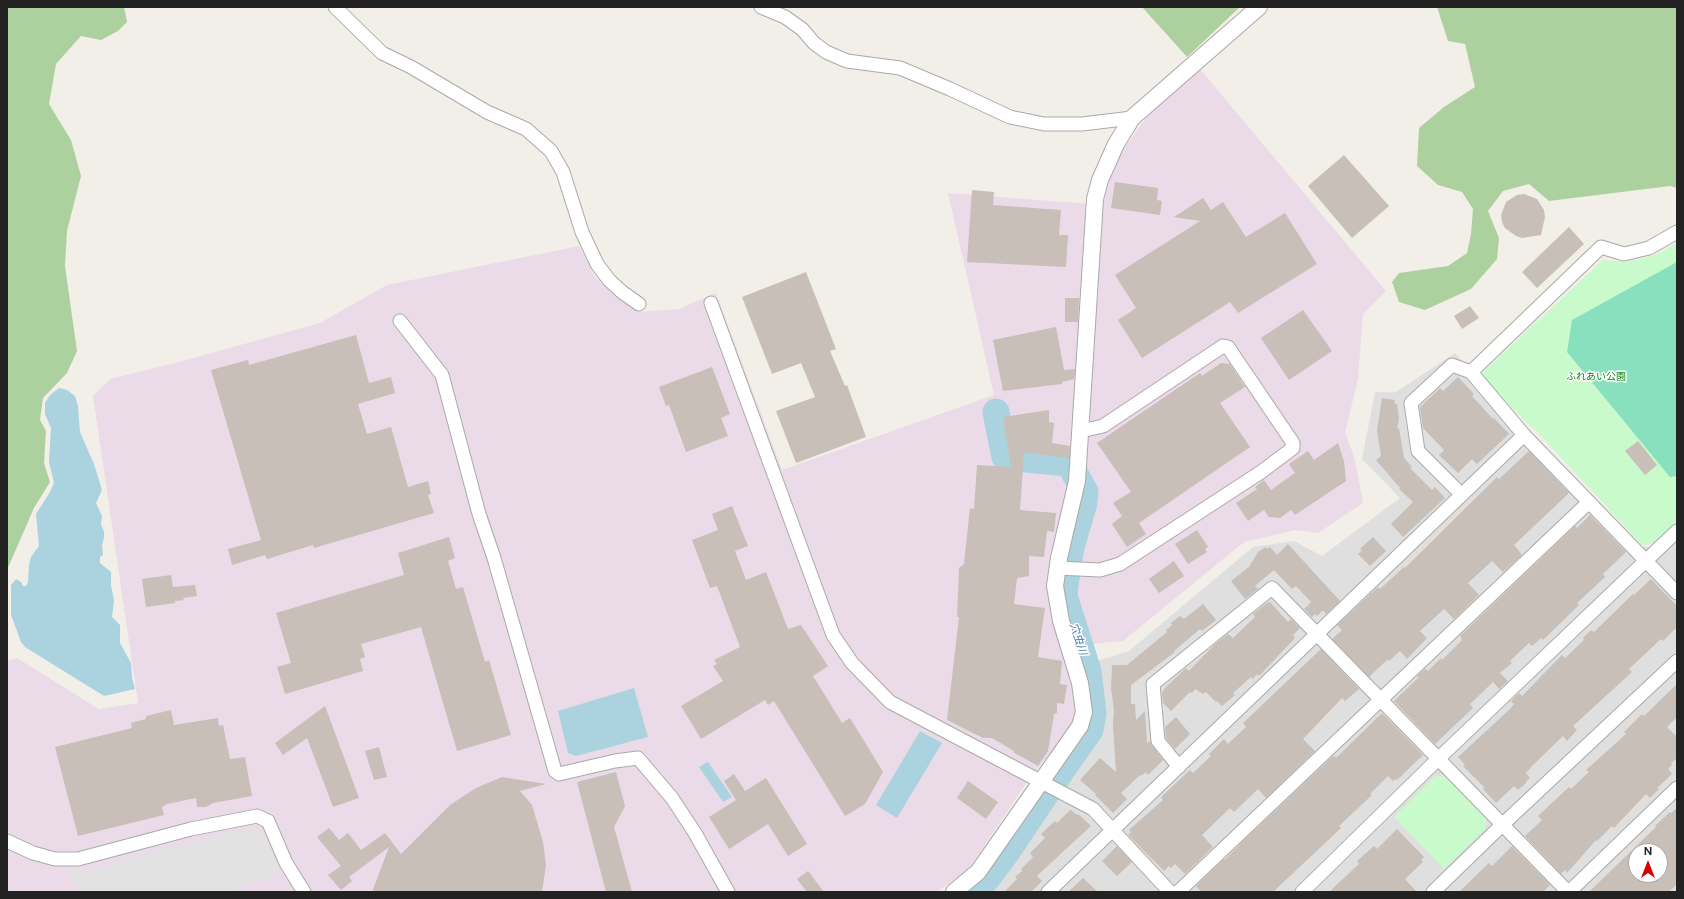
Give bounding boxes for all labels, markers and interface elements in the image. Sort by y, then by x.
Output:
park label: ふれあい公園 [1566,371,1626,383]
water label: 穴虫川 [1067,621,1089,657]
north arrow [1628,843,1668,883]
text: N [1644,845,1652,858]

